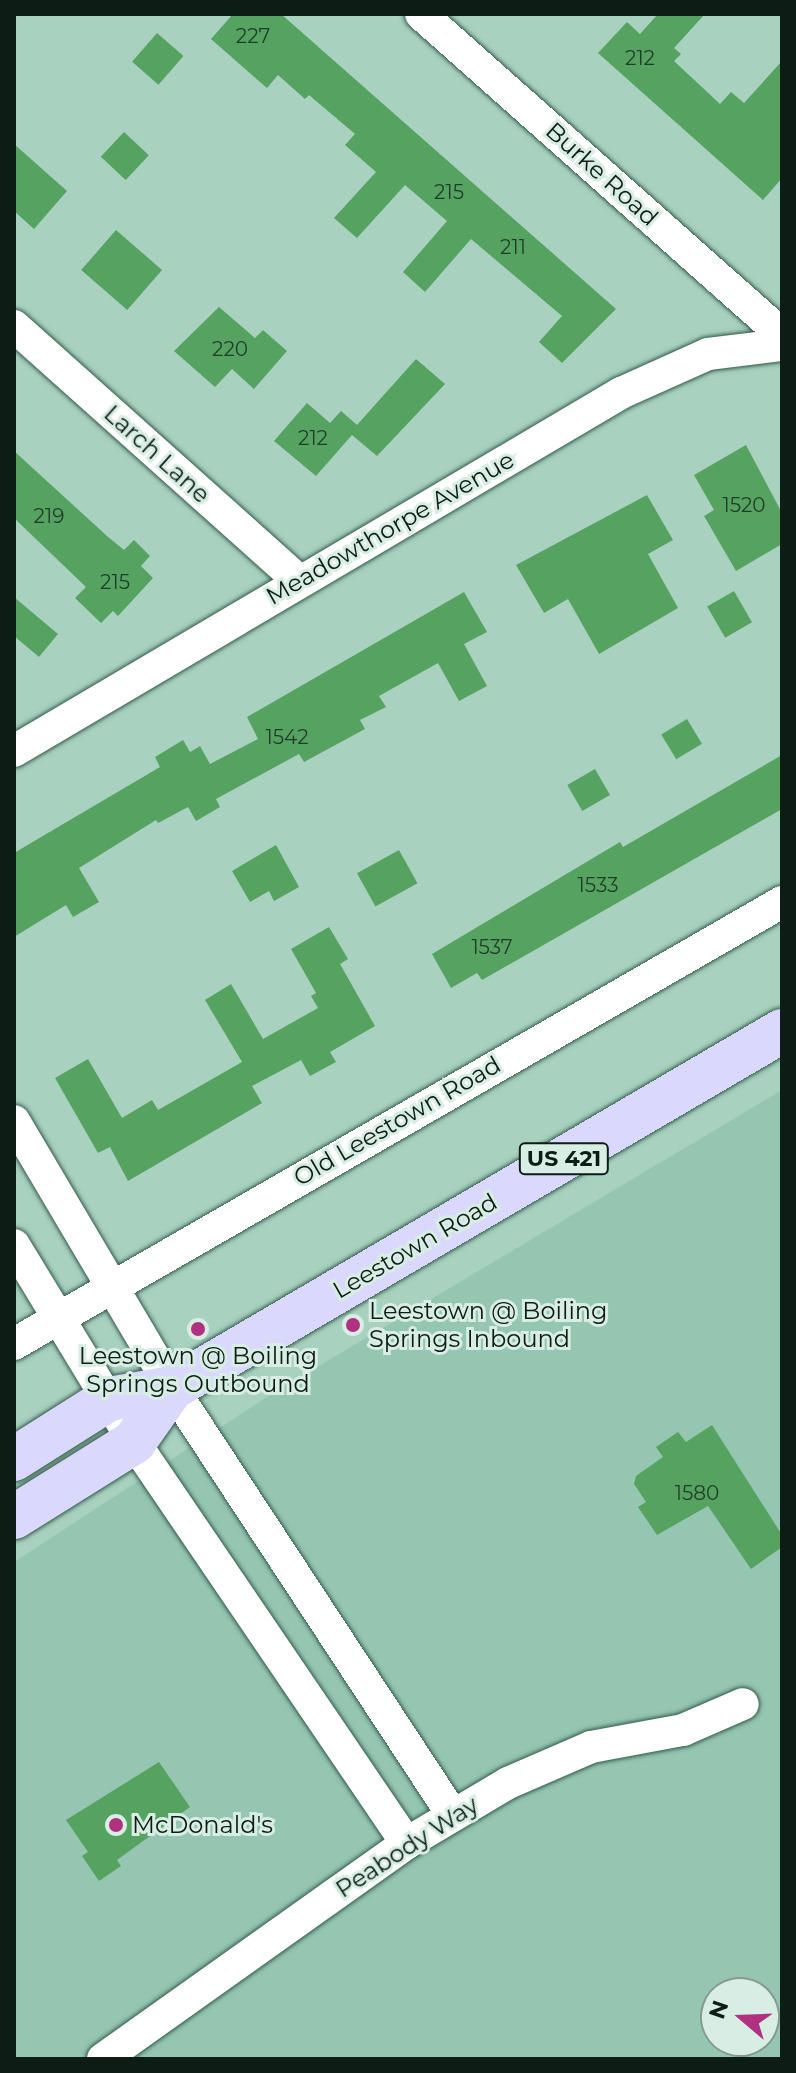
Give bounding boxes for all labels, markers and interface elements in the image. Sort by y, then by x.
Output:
house number: 227 [236,24,270,48]
house number: 212 [625,46,655,70]
street label: Burke Road [540,116,664,232]
house number: 215 [434,180,464,204]
house number: 211 [500,235,526,259]
house number: 220 [212,337,248,361]
street label: Larch Lane [98,399,216,509]
house number: 212 [298,426,328,450]
street label: Meadowthorpe Avenue [261,445,519,611]
house number: 1520 [723,493,765,517]
house number: 219 [34,504,64,528]
house number: 215 [100,570,130,594]
house number: 1542 [265,725,309,749]
house number: 1533 [578,873,618,897]
house number: 1537 [471,935,513,959]
street label: Old Leestown Road [288,1050,506,1192]
road number: US 421 [518,1141,610,1177]
street label: Leestown Road [328,1187,502,1305]
place label: Leestown @ Boiling Springs Inbound [369,1297,607,1353]
marker: Leestown @ Boiling Springs Inbound [344,1316,362,1334]
marker: Leestown @ Boiling Springs Outbound [189,1320,207,1338]
place label: Leestown @ Boiling Springs Outbound [79,1342,317,1398]
house number: 1580 [675,1481,719,1505]
street label: Peabody Way [330,1790,484,1904]
place label: McDonald's [132,1811,273,1839]
marker: McDonald's [107,1816,125,1834]
north arrow [700,1977,780,2057]
text: N [703,1997,734,2022]

